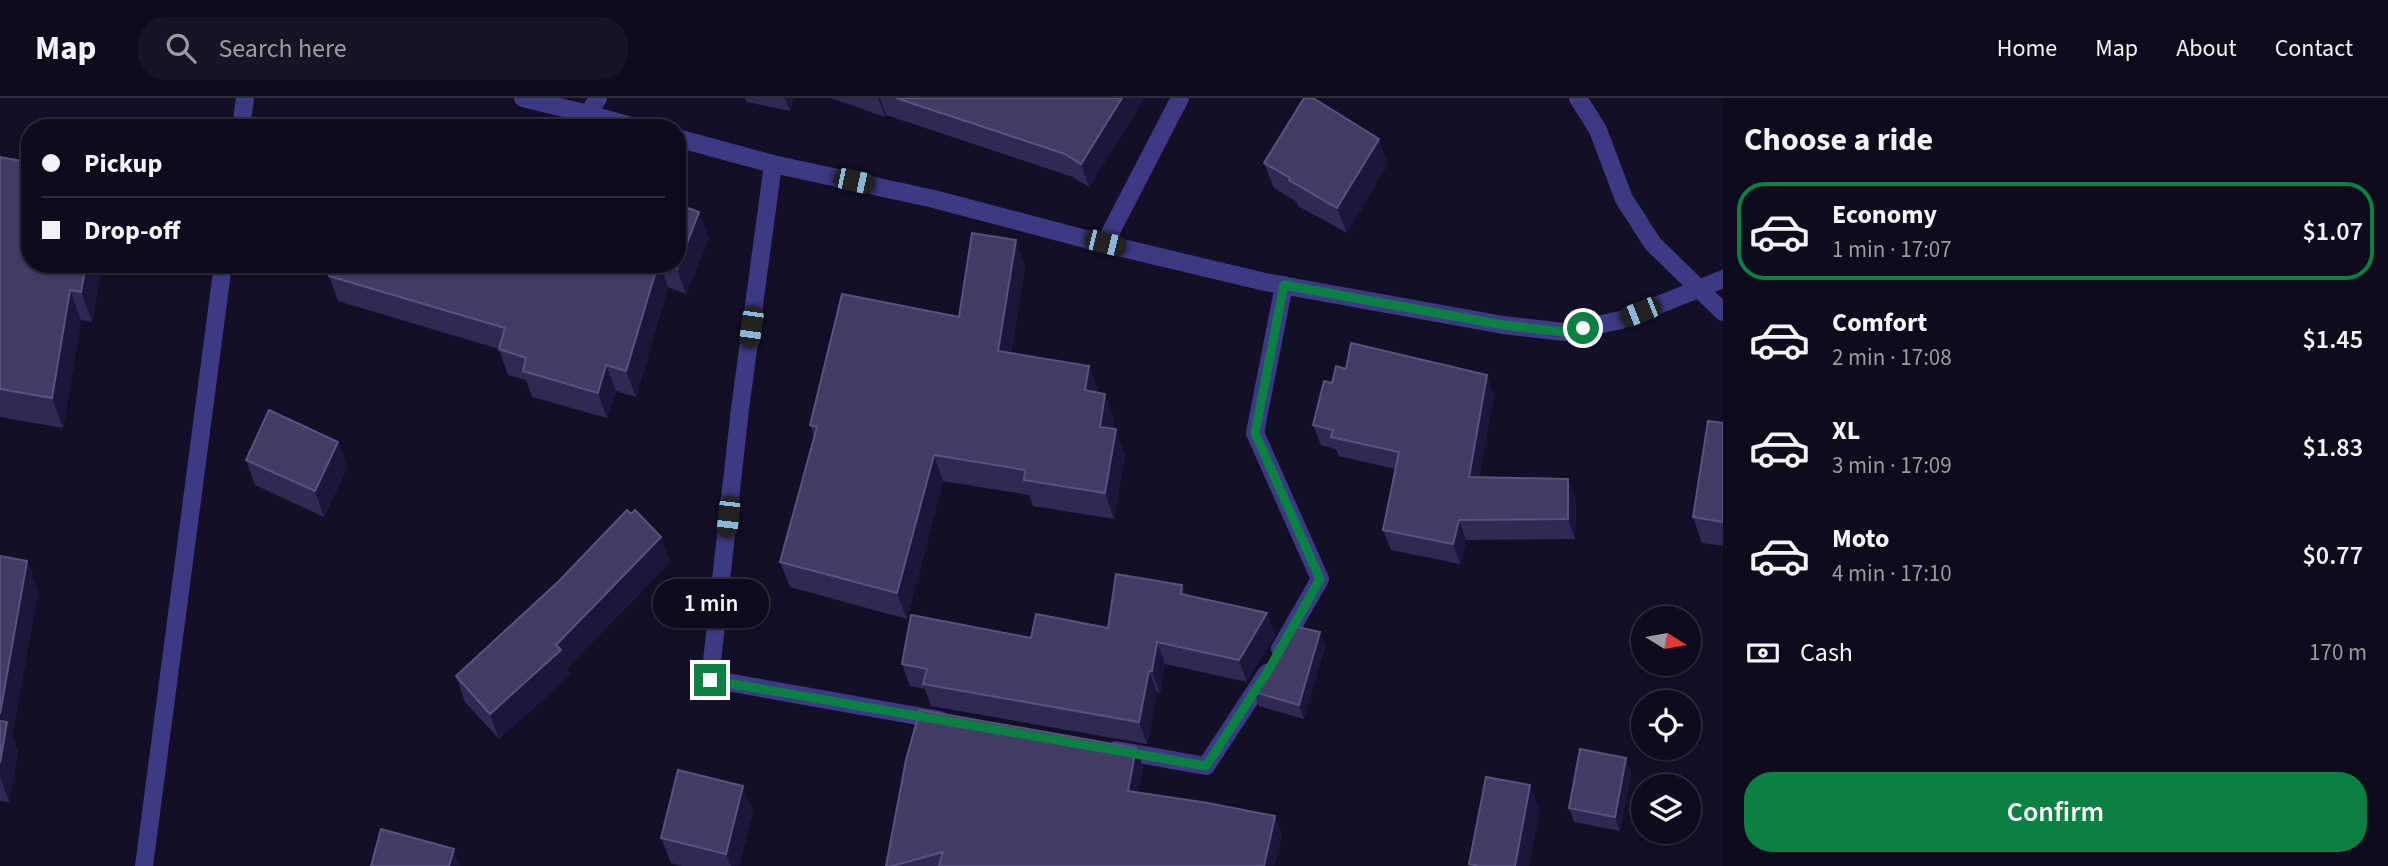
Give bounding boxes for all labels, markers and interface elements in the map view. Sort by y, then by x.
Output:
search box [138,17,628,80]
text: Map [35,25,96,72]
icon: search [162,29,200,67]
text: Search here [218,30,347,67]
text: Home [1997,31,2057,66]
text: Map [2095,31,2138,66]
text: About [2176,31,2237,66]
text: Contact [2275,31,2353,66]
text: Choose a ride [1744,117,1933,163]
text: Pickup [84,145,162,182]
car [832,166,877,196]
text: Economy [1832,196,1937,233]
icon: car [1748,200,1811,263]
text: Drop-off [84,212,180,249]
text: $1.07 [2302,213,2363,250]
car [1083,228,1128,258]
text: 1 min · 17:07 [1832,233,1952,266]
car [1617,294,1664,330]
text: Comfort [1832,304,1927,341]
car [738,305,765,349]
icon: car [1748,308,1811,371]
route start [1567,312,1599,344]
text: $1.45 [2302,321,2363,358]
text: 2 min · 17:08 [1832,341,1952,374]
text: XL [1832,412,1860,449]
icon: car [1748,416,1811,479]
text: $1.83 [2302,429,2363,466]
text: 3 min · 17:09 [1832,449,1952,482]
car [716,495,741,539]
text: Moto [1832,520,1889,557]
icon: car [1748,524,1811,587]
text: $0.77 [2302,537,2363,574]
text: 4 min · 17:10 [1832,557,1952,590]
callout: 1 min [652,578,768,628]
text: 1 min [684,587,738,620]
north arrow [1631,606,1701,676]
map controls [1631,606,1701,844]
icon: cash [1744,634,1782,672]
text: Cash [1800,634,1853,671]
text: 170 m [2309,636,2367,669]
route end [694,664,726,696]
button: locate [1631,690,1701,760]
button: Confirm [1744,772,2367,852]
button: layers [1631,774,1701,844]

